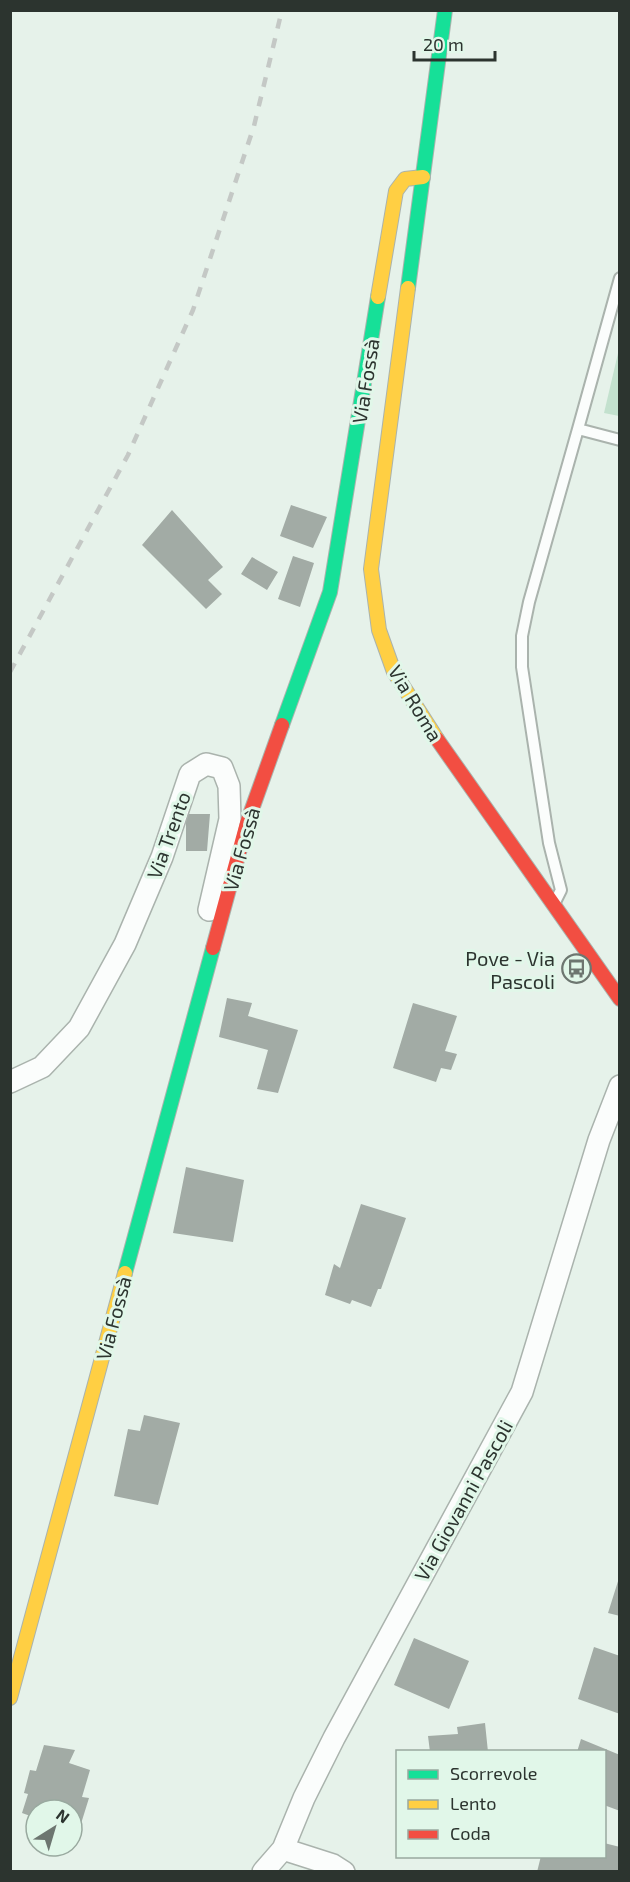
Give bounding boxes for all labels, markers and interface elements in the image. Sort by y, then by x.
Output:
scale bar [414,24,495,62]
text: 20 m [423,33,464,55]
street label: Via Fossà [346,337,384,425]
street label: Via Roma [384,661,448,745]
street label: Via Trento [141,788,195,882]
street label: Via Fossà [218,805,264,893]
place label: Pove - Via Pascoli [465,946,555,993]
bus stop icon: Pove - Via Pascoli [560,953,592,985]
street label: Via Fossà [90,1274,136,1362]
street label: Via Giovanni Pascoli [409,1415,517,1585]
legend [396,1750,606,1858]
text: Scorrevole [450,1762,537,1784]
text: Lento [450,1792,496,1814]
north arrow [24,1798,84,1858]
text: N [53,1805,74,1827]
text: Coda [450,1822,491,1844]

